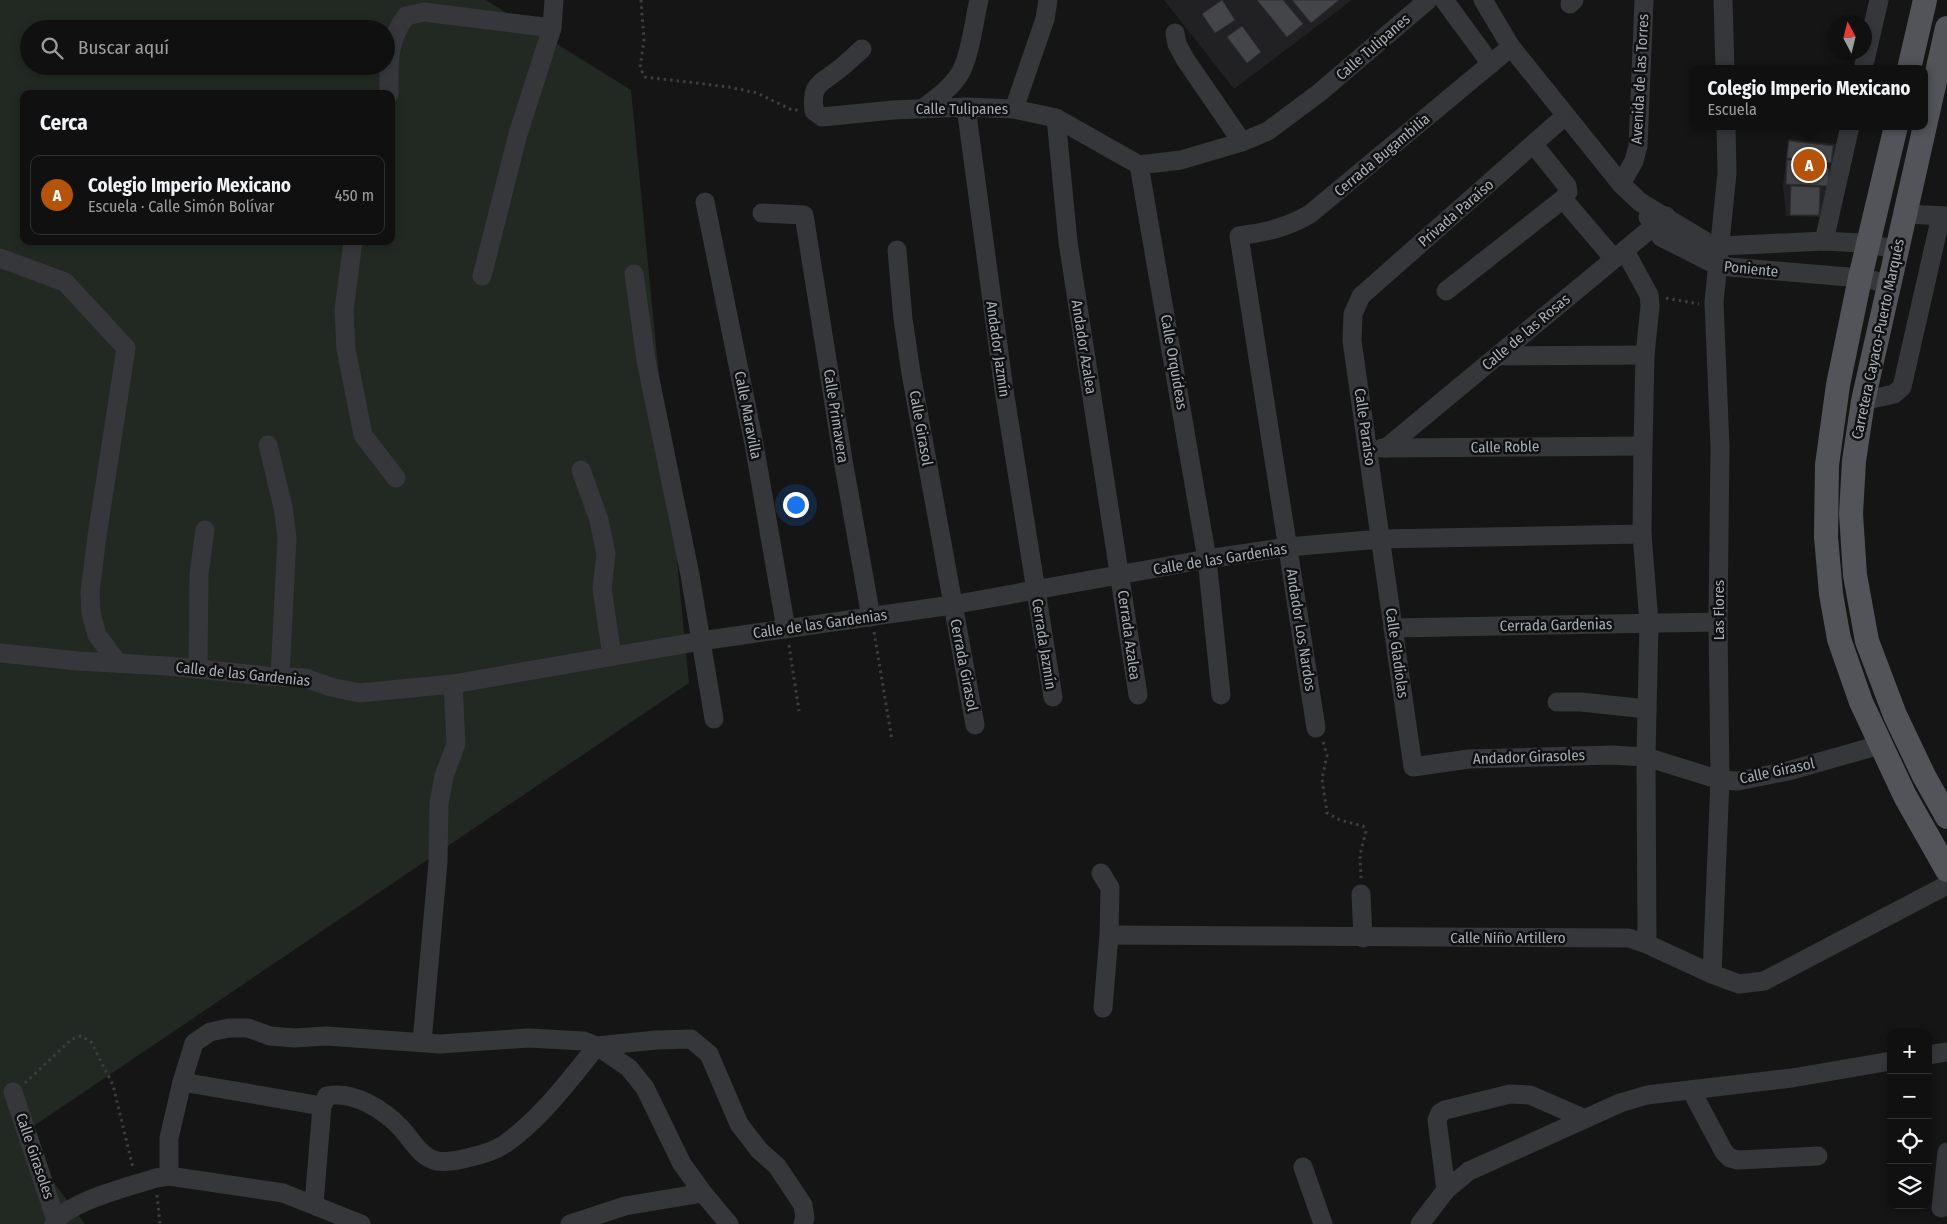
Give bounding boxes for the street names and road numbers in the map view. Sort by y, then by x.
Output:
street label: Calle Tulipanes [1332,10,1414,84]
street label: Avenida de las Torres [1628,13,1652,145]
street label: Calle Tulipanes [916,100,1008,118]
street label: Cerrada Bugambilia [1330,110,1434,200]
street label: Privada Paraíso [1415,175,1497,251]
street label: Carretera Cayaco-Puerto Marqués [1848,237,1908,441]
street label: Poniente [1723,257,1779,281]
street label: Calle de las Rosas [1478,290,1574,374]
street label: Andador Azalea [1068,299,1100,395]
street label: Andador Jazmín [982,300,1014,398]
street label: Calle Orquídeas [1157,313,1191,411]
street label: Calle Primavera [820,368,852,464]
street label: Calle Maravilla [731,370,765,460]
street label: Calle Paraíso [1351,387,1379,467]
street label: Calle Girasol [906,389,936,467]
street label: Calle Roble [1471,437,1539,457]
street label: Calle de las Gardenias [1152,540,1288,578]
street label: Andador Los Nardos [1282,568,1320,692]
street label: Las Flores [1710,580,1728,640]
street label: Cerrada Azalea [1114,589,1144,681]
street label: Cerrada Jazmín [1028,597,1060,691]
street label: Calle de las Gardenias [752,606,888,642]
street label: Calle Gladiolas [1382,607,1412,699]
street label: Cerrada Gardenias [1500,615,1612,635]
street label: Cerrada Girasol [946,617,982,713]
street label: Calle de las Gardenias [175,658,311,690]
street label: Andador Girasoles [1473,746,1585,768]
street label: Calle Girasol [1738,754,1816,788]
street label: Calle Niño Artillero [1450,929,1566,947]
street label: Calle Girasoles [12,1111,58,1201]

